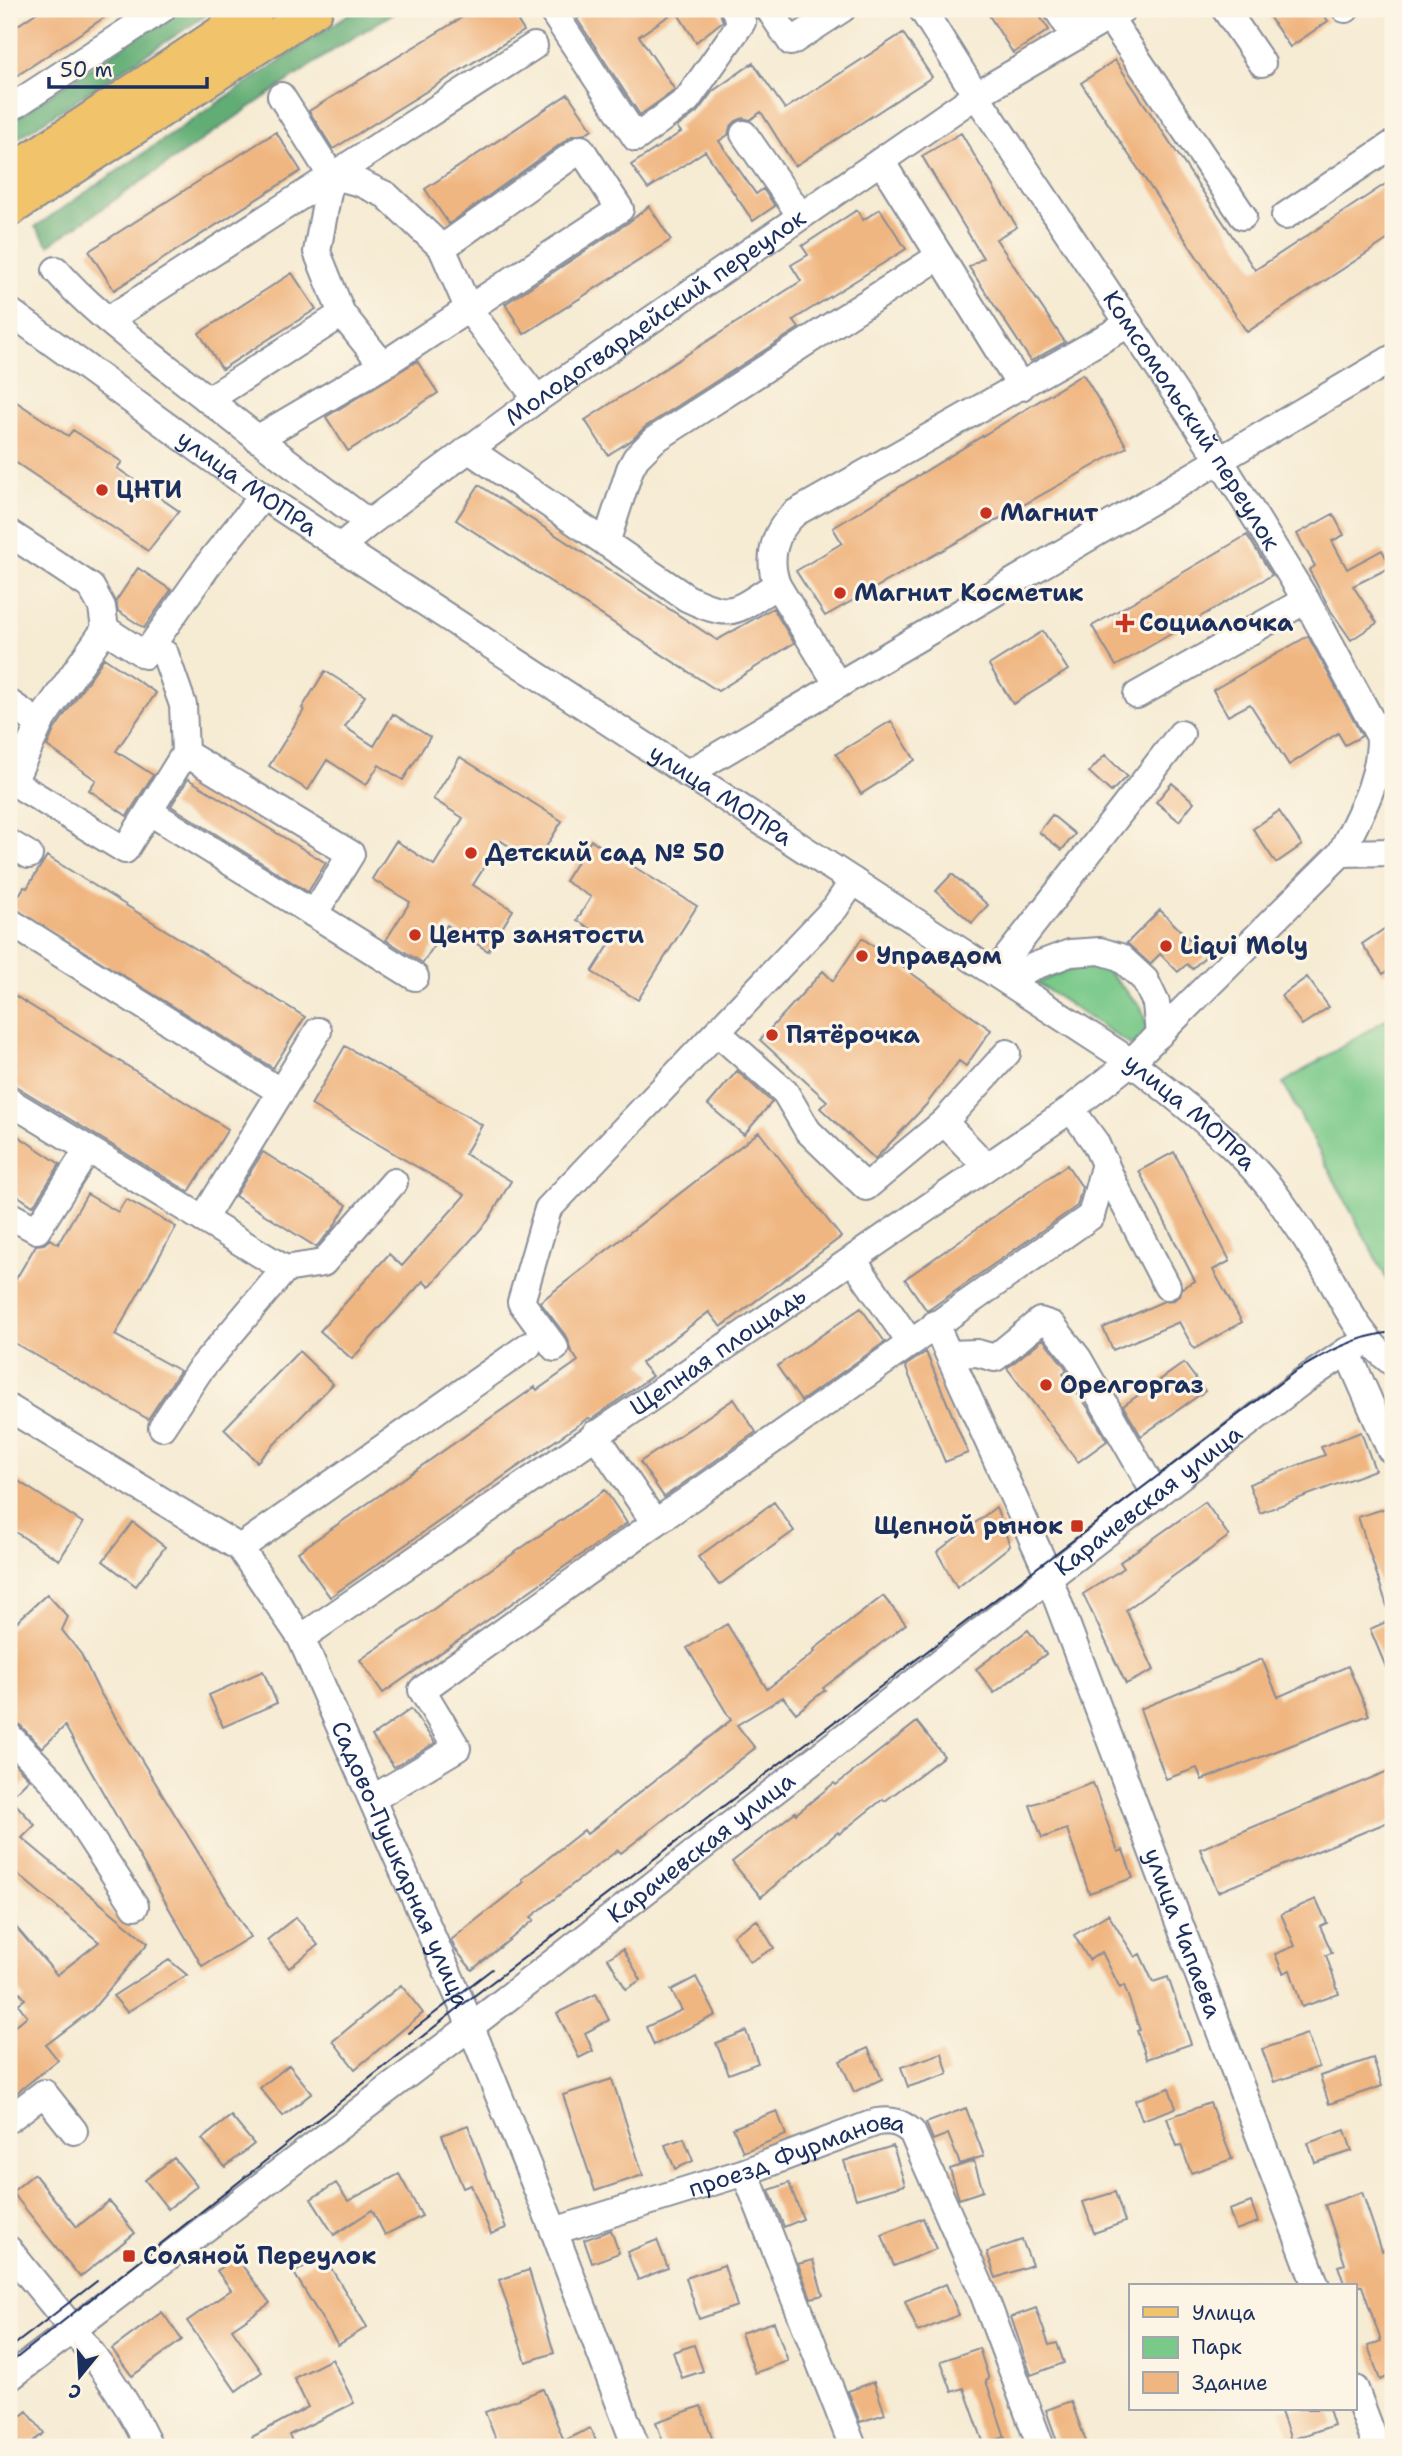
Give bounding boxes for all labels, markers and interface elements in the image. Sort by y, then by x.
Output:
scale bar [49,46,206,90]
text: 50 m [60,56,113,84]
street label: Молодогвардейский переулок [498,202,812,433]
street label: Комсомольский переулок [1095,284,1288,557]
street label: улица МОПРа [171,423,324,544]
place label: ЦНТИ [116,474,182,506]
marker: ЦНТИ [94,482,110,498]
place label: Магнит [1000,497,1099,529]
marker: Магнит [978,505,994,521]
place label: Магнит Косметик [854,577,1084,609]
marker: Магнит Косметик [832,585,848,601]
place label: Социалочка [1139,607,1294,639]
marker: Социалочка [1117,615,1133,631]
street label: улица МОПРа [643,737,799,853]
place label: Детский сад № 50 [485,837,725,869]
marker: Детский сад № 50 [463,845,479,861]
place label: Центр занятости [429,919,645,951]
marker: Центр занятости [407,927,423,943]
place label: Liqui Moly [1180,930,1308,962]
marker: Liqui Moly [1158,938,1174,954]
place label: Управдом [876,940,1002,972]
marker: Управдом [854,948,870,964]
place label: Пятёрочка [786,1019,920,1051]
marker: Пятёрочка [764,1027,780,1043]
street label: улица МОПРа [1117,1046,1264,1178]
street label: Щепная площадь [624,1280,813,1423]
place label: Орелгоргаз [1060,1369,1204,1401]
marker: Орелгоргаз [1038,1377,1054,1393]
street label: Карачевская улица [1048,1418,1249,1584]
place label: Щепной рынок [874,1510,1063,1542]
marker: Щепной рынок [1069,1518,1085,1534]
street label: Садово-Пушкарная улица [323,1716,477,2013]
street label: Карачевская улица [601,1765,802,1931]
street label: улица Чапаева [1136,1844,1230,2023]
street label: проезд Фурманова [684,2105,912,2205]
place label: Соляной Переулок [143,2240,376,2272]
marker: Соляной Переулок [121,2248,137,2264]
legend [1129,2284,1356,2410]
text: Улица [1192,2299,1255,2327]
text: Парк [1192,2333,1242,2361]
north arrow [46,2340,116,2410]
text: Здание [1192,2369,1268,2397]
text: С [65,2378,84,2405]

